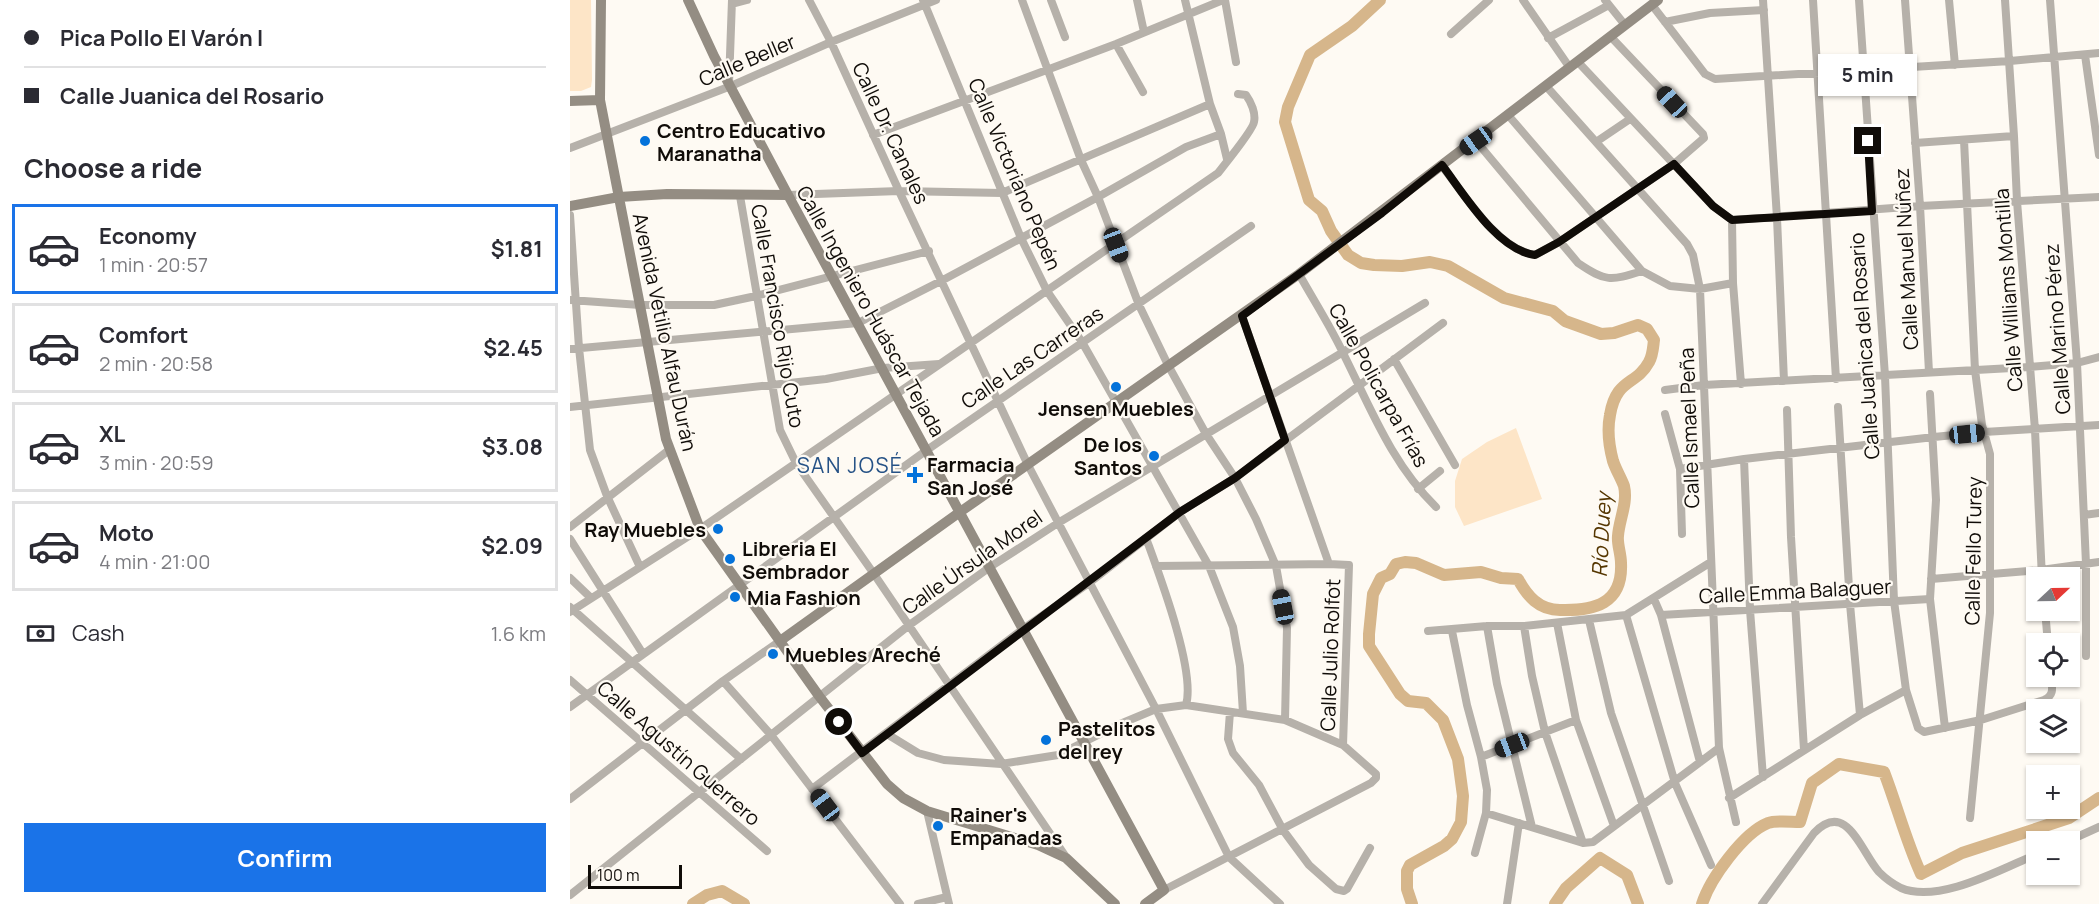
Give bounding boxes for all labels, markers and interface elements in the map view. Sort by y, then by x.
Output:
text: Pica Pollo El Varón I [60,23,263,53]
street label: Calle Beller [694,28,800,92]
callout: 5 min [1818,54,1918,96]
street label: Calle Dr. Canales [846,58,936,208]
text: 5 min [1842,61,1893,88]
street label: Calle Victoriano Pepén [962,74,1068,274]
text: Calle Juanica del Rosario [60,81,324,111]
car [1653,83,1691,121]
place label: Centro Educativo Maranatha [657,117,826,167]
car [1456,123,1496,159]
route end [1854,127,1881,154]
marker: Centro Educativo Maranatha [638,134,652,148]
text: Choose a ride [24,149,202,186]
street label: Calle Manuel Núñez [1888,167,1924,351]
street label: Calle Ingeniero Huáscar Tejada [791,181,951,441]
street label: Calle Williams Montilla [1987,187,2029,393]
street label: Calle Francisco Rijo Cuto [745,202,811,430]
street label: Avenida Vetilio Alfau Durán [627,210,703,454]
text: Economy [99,221,197,251]
icon: car [27,222,81,276]
car [1101,225,1131,265]
street label: Calle Juanica del Rosario [1843,232,1885,460]
text: $1.81 [491,234,543,264]
street label: Calle Marino Pérez [2038,243,2076,415]
text: 1 min · 20:57 [99,251,208,278]
street label: Calle Policarpa Frías [1323,298,1435,472]
street label: Calle Las Carreras [956,299,1108,415]
text: Comfort [99,320,188,350]
icon: car [27,321,81,375]
text: $2.45 [483,333,543,363]
street label: Calle Ismael Peña [1673,347,1705,509]
text: 2 min · 20:58 [99,350,213,377]
marker: Jensen Muebles [1109,380,1123,394]
place label: Jensen Muebles [1038,395,1194,422]
text: XL [99,419,125,449]
icon: car [27,420,81,474]
car [1948,423,1986,445]
place label: De los Santos [1074,431,1142,481]
text: $3.08 [482,432,543,462]
text: 3 min · 20:59 [99,449,214,476]
marker: De los Santos [1147,449,1161,463]
district label: SAN JOSÉ [797,451,903,479]
place label: Farmacia San José [927,451,1014,501]
marker: Farmacia San José [908,468,922,482]
street label: Calle Fello Turey [1958,476,1988,626]
water label: Río Duey [1585,489,1617,578]
street label: Calle Úrsula Morel [896,503,1048,621]
place label: Ray Muebles [584,516,706,543]
text: Moto [99,518,154,548]
icon: car [27,519,81,573]
marker: Ray Muebles [711,522,725,536]
text: $2.09 [481,531,543,561]
place label: Libreria El Sembrador [742,535,849,585]
text: 4 min · 21:00 [99,548,210,575]
marker: Libreria El Sembrador [723,552,737,566]
north arrow [2026,567,2080,621]
map controls [2026,567,2080,885]
street label: Calle Emma Balaguer [1698,572,1892,610]
street label: Calle Julio Rolfot [1314,578,1346,732]
place label: Mia Fashion [747,584,861,611]
car [1271,588,1295,626]
marker: Mia Fashion [728,590,742,604]
icon: cash [24,617,57,650]
text: Cash [72,618,125,648]
text: 1.6 km [491,620,546,647]
button: locate [2026,633,2080,687]
place label: Muebles Areché [785,641,941,668]
marker: Muebles Areché [766,647,780,661]
street label: Calle Agustín Guerrero [592,674,767,832]
button: layers [2026,699,2080,753]
route start [825,708,852,735]
place label: Pastelitos del rey [1058,715,1155,765]
car [1492,730,1532,760]
marker: Pastelitos del rey [1039,733,1053,747]
button: + [2026,765,2080,819]
car [807,785,843,825]
place label: Rainer's Empanadas [950,801,1062,851]
marker: Rainer's Empanadas [931,819,945,833]
button: Confirm [24,823,546,892]
button: − [2026,831,2080,885]
scale bar [588,862,682,890]
text: 100 m [597,864,640,886]

